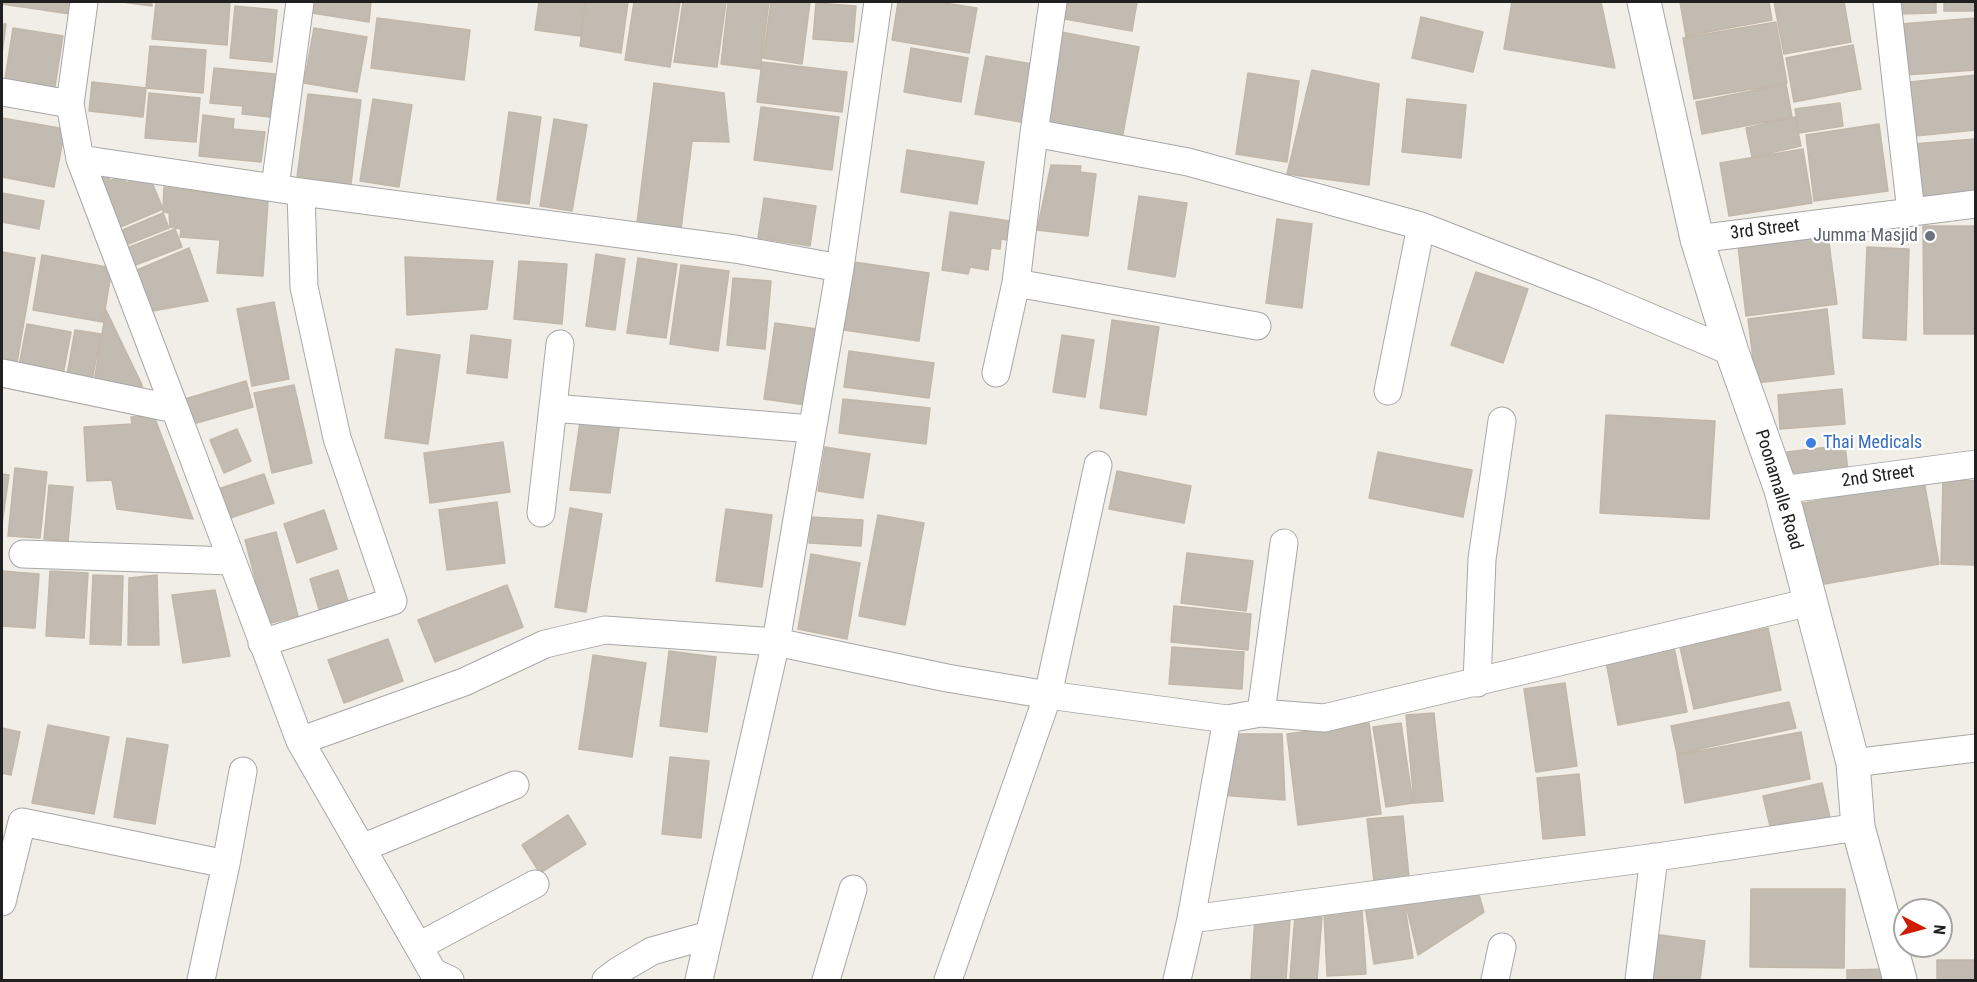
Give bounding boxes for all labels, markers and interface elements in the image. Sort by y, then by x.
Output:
street label: 3rd Street [1729,215,1801,245]
place label: Jumma Masjid [1813,225,1918,247]
marker: Jumma Masjid [1923,229,1937,243]
street label: Poonamalle Road [1749,427,1807,553]
place label: Thai Medicals [1823,432,1922,454]
marker: Thai Medicals [1804,436,1818,450]
street label: 2nd Street [1840,461,1916,493]
north arrow [1893,898,1953,958]
text: N [1929,924,1949,936]

